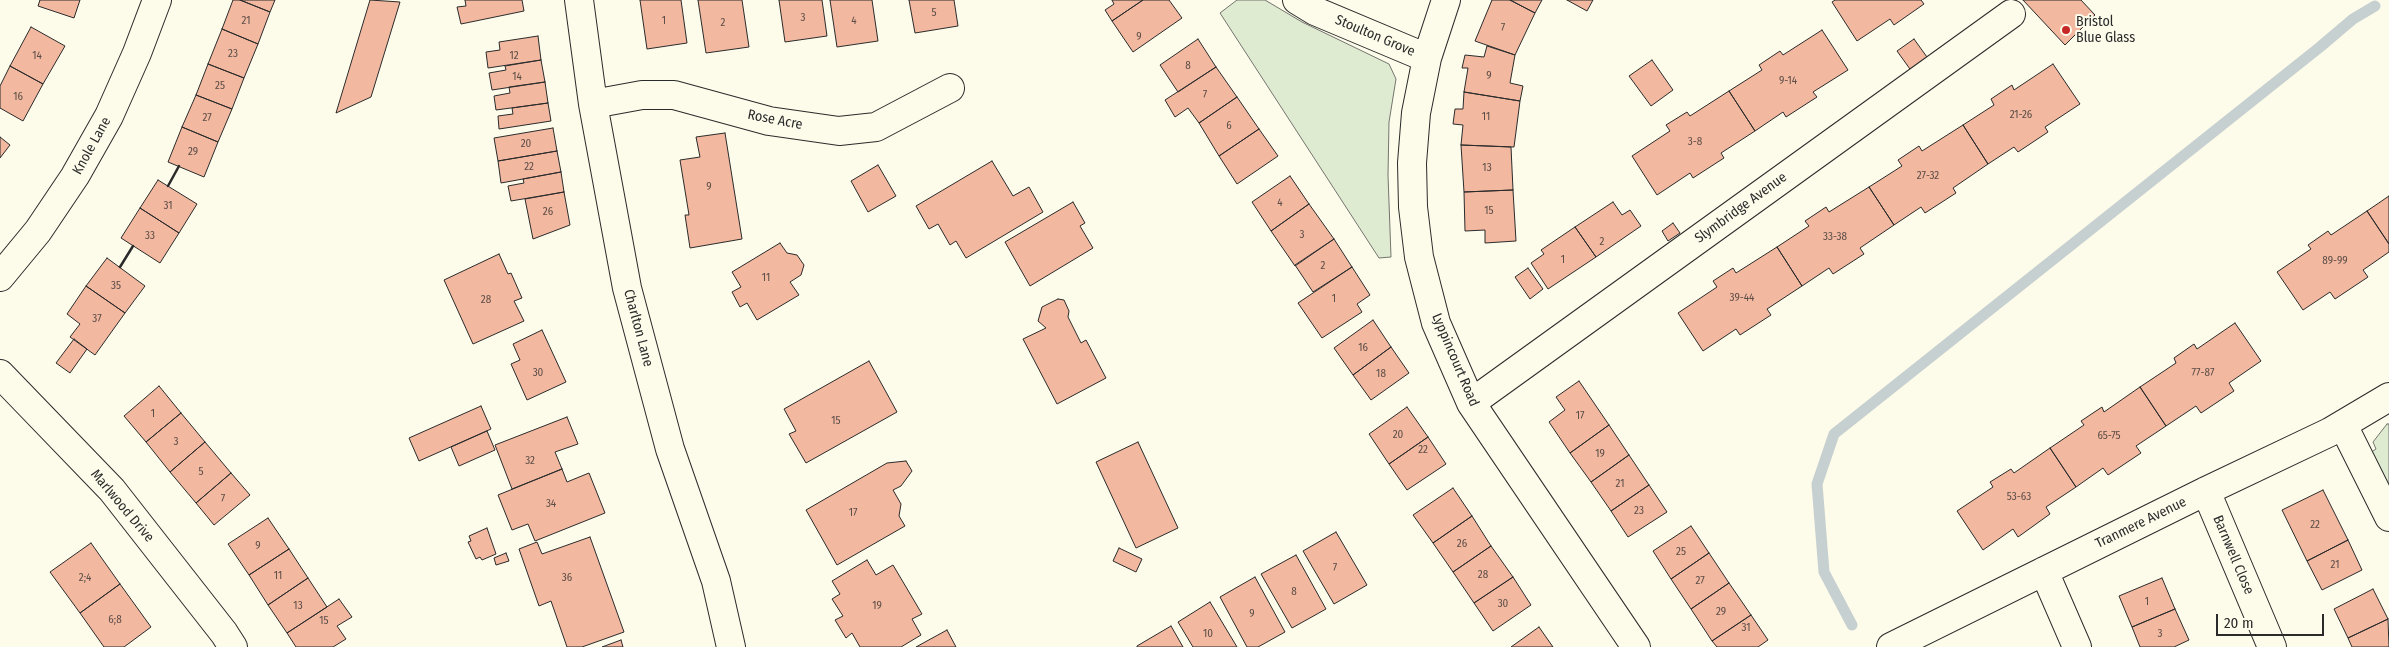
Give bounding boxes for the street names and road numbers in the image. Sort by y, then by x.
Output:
street label: Stoulton Grove [1333,12,1417,60]
street label: Rose Acre [746,106,804,134]
street label: Knole Lane [69,114,115,178]
street label: Slymbridge Avenue [1692,169,1790,247]
street label: Charlton Lane [620,287,656,369]
street label: Lyppincourt Road [1428,311,1482,409]
street label: Marlwood Drive [87,466,157,546]
street label: Tranmere Avenue [2093,494,2189,552]
street label: Barnwell Close [2209,513,2257,597]

